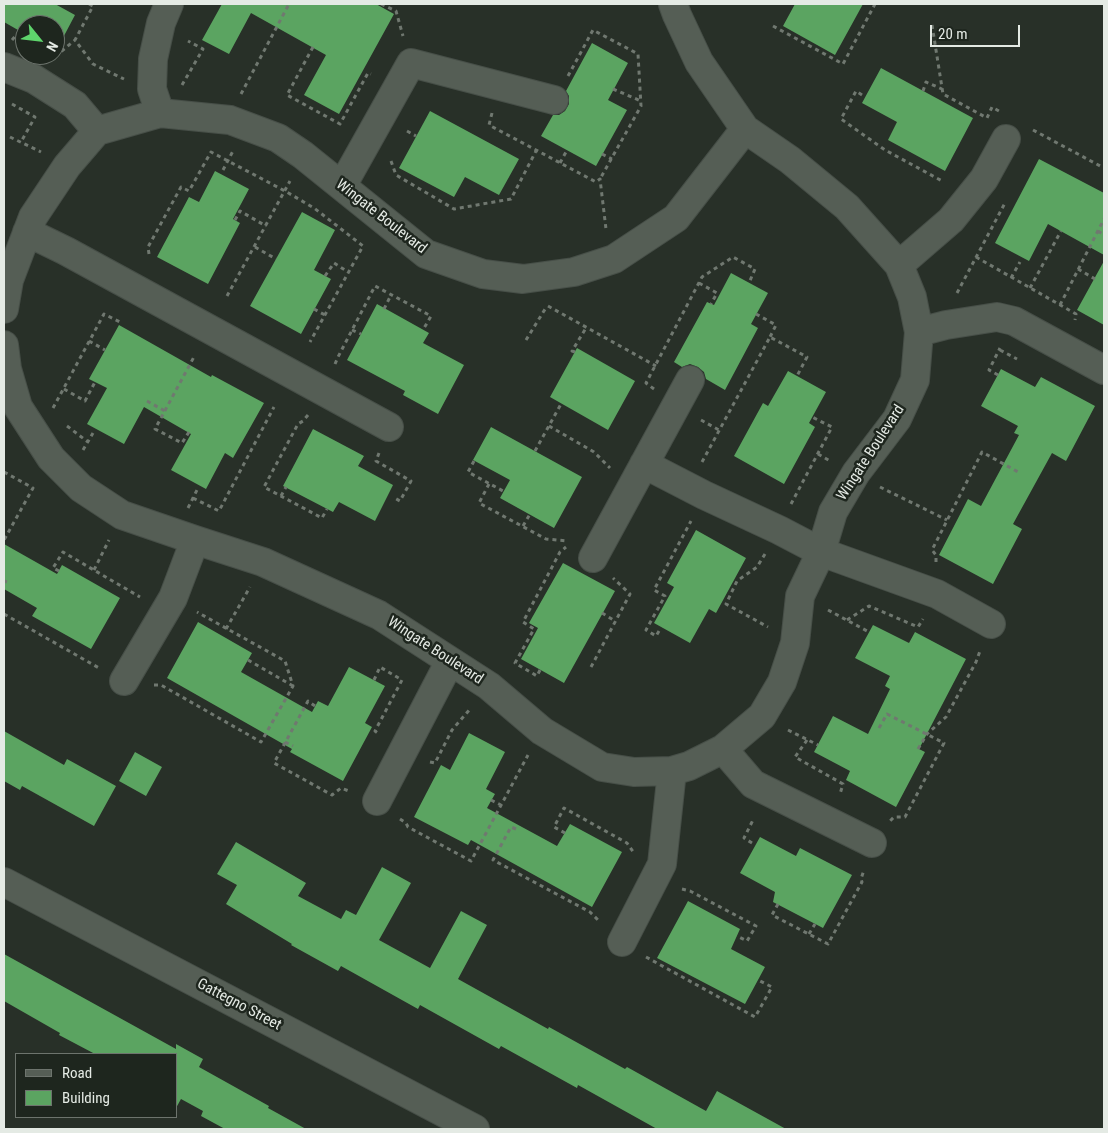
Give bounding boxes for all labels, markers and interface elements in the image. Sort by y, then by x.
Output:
north arrow [15,15,65,65]
scale bar [933,15,1023,47]
text: 20 m [938,25,968,43]
text: N [43,39,61,54]
street label: Wingate Boulevard [332,176,430,258]
street label: Wingate Boulevard [833,402,909,504]
street label: Wingate Boulevard [384,613,486,689]
street label: Gattegno Street [194,975,284,1035]
legend [15,1053,178,1118]
text: Road [62,1064,92,1082]
text: Building [62,1089,110,1107]

